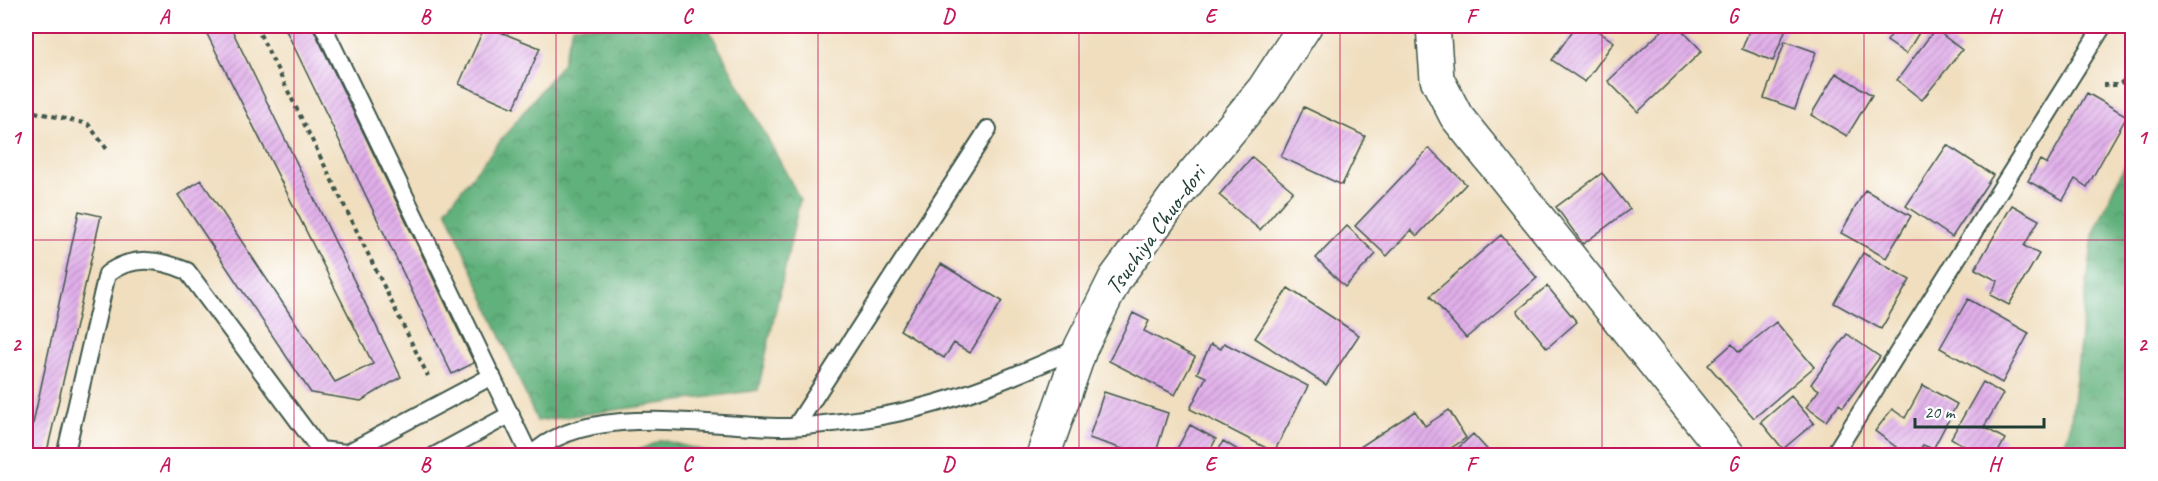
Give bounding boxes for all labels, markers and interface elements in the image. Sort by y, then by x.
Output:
text: A [159,4,171,29]
text: B [420,4,432,29]
text: C [682,4,694,29]
text: D [942,4,956,29]
text: E [1205,4,1219,29]
text: F [1466,4,1480,29]
text: G [1728,4,1741,29]
text: H [1988,4,2003,29]
text: 1 [12,125,23,150]
text: 1 [2138,125,2149,150]
street label: Tsuchiya Chuo-dori [1098,158,1213,300]
text: 2 [12,332,23,357]
text: 2 [2138,332,2149,357]
scale bar [1915,391,2044,429]
text: 20 m [1924,401,1957,423]
text: A [159,452,171,477]
text: B [420,452,432,477]
text: C [682,452,694,477]
text: D [942,452,956,477]
text: E [1205,452,1219,477]
text: F [1466,452,1480,477]
text: G [1728,452,1741,477]
text: H [1988,452,2003,477]

